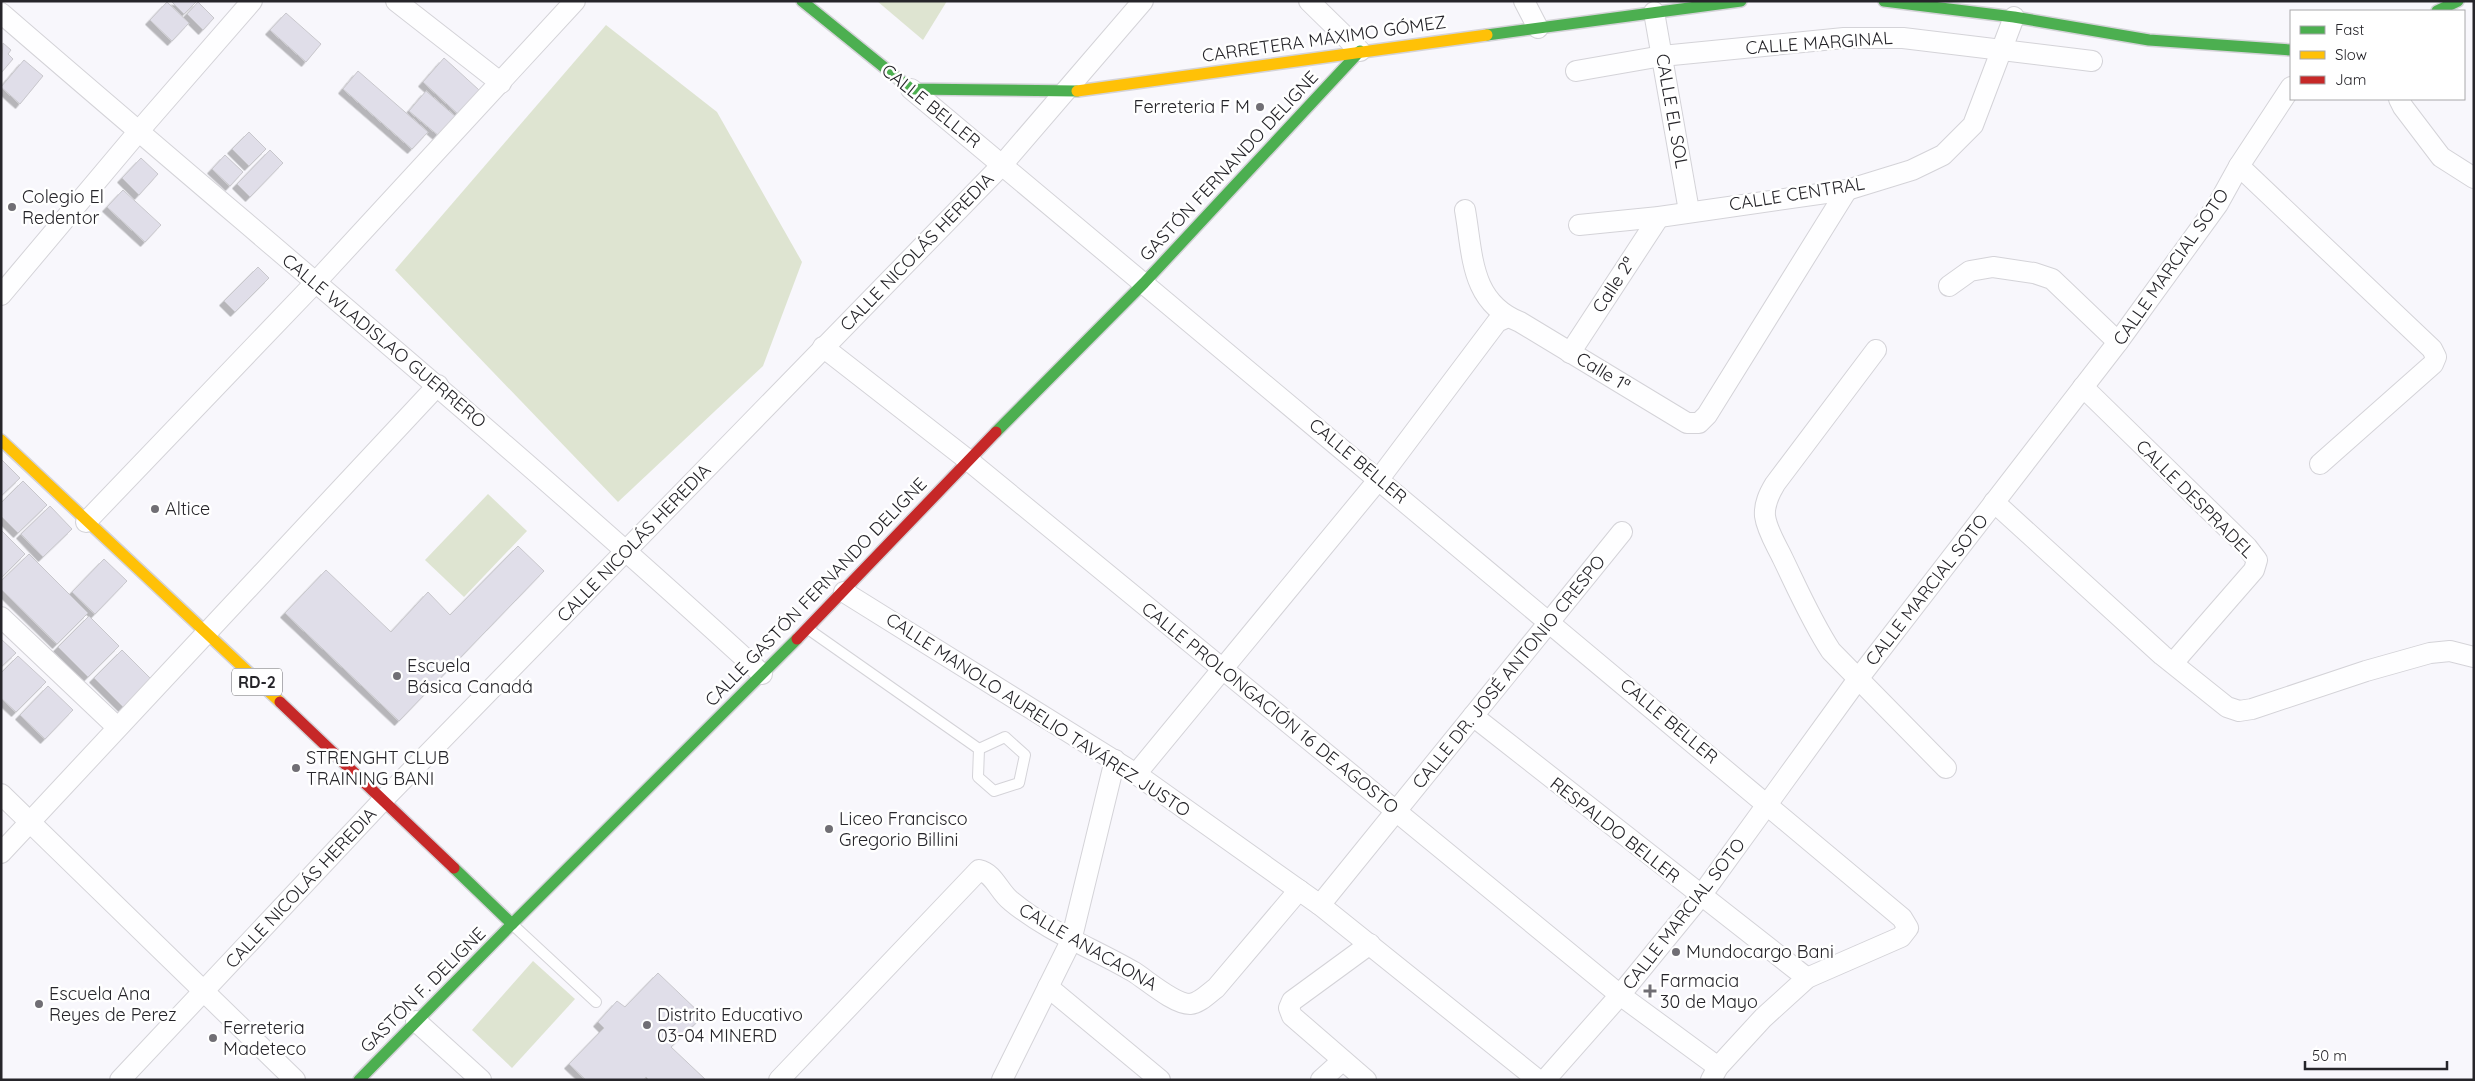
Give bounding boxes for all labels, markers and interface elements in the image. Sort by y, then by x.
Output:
street label: CARRETERA MÁXIMO GÓMEZ [1201,10,1447,67]
legend [2290,10,2465,100]
text: Fast [2335,20,2364,39]
street label: CALLE MARGINAL [1745,26,1894,59]
text: Slow [2335,45,2367,64]
street label: CALLE EL SOL [1651,52,1694,170]
street label: CALLE BELLER [877,59,986,153]
street label: GASTÓN FERNANDO DELIGNE [1134,66,1323,266]
text: Jam [2335,70,2366,89]
place label: Ferreteria F M [1134,95,1250,118]
marker: Ferreteria F M [1254,101,1266,113]
street label: CALLE NICOLÁS HEREDIA [835,167,999,336]
street label: CALLE CENTRAL [1727,171,1867,216]
street label: CALLE MARCIAL SOTO [2108,184,2233,350]
place label: Colegio El Redentor [22,185,104,229]
marker: Colegio El Redentor [6,201,18,213]
street label: CALLE WLADISLAO GUERRERO [278,248,491,433]
street label: Calle 2ª [1587,252,1640,317]
street label: Calle 1ª [1572,347,1634,397]
street label: CALLE BELLER [1305,413,1412,508]
street label: CALLE DESPRADEL [2131,435,2260,563]
street label: CALLE NICOLÁS HEREDIA [552,458,716,627]
street label: CALLE GASTÓN FERNANDO DELIGNE [700,472,931,711]
place label: Altice [165,497,210,520]
marker: Altice [149,503,161,515]
street label: CALLE MARCIAL SOTO [1860,509,1993,670]
street label: CALLE DR. JOSÉ ANTONIO CRESPO [1407,550,1610,793]
street label: CALLE PROLONGACIÓN 16 DE AGOSTO [1137,597,1403,819]
street label: CALLE MANOLO AURELIO TAVÁREZ JUSTO [882,607,1195,822]
place label: Escuela Básica Canadá [407,654,533,698]
road number: RD-2 [232,669,282,696]
marker: Escuela Básica Canadá [391,670,403,682]
street label: CALLE BELLER [1616,673,1723,768]
place label: STRENGHT CLUB TRAINING BANI [306,746,449,790]
marker: STRENGHT CLUB TRAINING BANI [290,762,302,774]
street label: RESPALDO BELLER [1546,772,1685,888]
street label: CALLE NICOLÁS HEREDIA [220,802,381,973]
place label: Liceo Francisco Gregorio Billini [839,807,968,851]
marker: Liceo Francisco Gregorio Billini [823,823,835,835]
street label: CALLE MARCIAL SOTO [1617,833,1750,994]
street label: CALLE ANACAONA [1015,898,1162,996]
street label: GASTÓN F. DELIGNE [355,922,490,1057]
place label: Mundocargo Bani [1686,940,1834,963]
marker: Mundocargo Bani [1670,946,1682,958]
place label: Farmacia 30 de Mayo [1660,969,1758,1013]
place label: Escuela Ana Reyes de Perez [49,982,177,1026]
marker: Farmacia 30 de Mayo [1644,985,1656,997]
marker: Escuela Ana Reyes de Perez [33,998,45,1010]
place label: Distrito Educativo 03-04 MINERD [657,1003,803,1047]
place label: Ferreteria Madeteco [223,1016,306,1060]
marker: Distrito Educativo 03-04 MINERD [641,1019,653,1031]
marker: Ferreteria Madeteco [207,1032,219,1044]
scale bar [2305,1038,2448,1070]
text: 50 m [2312,1046,2347,1065]

